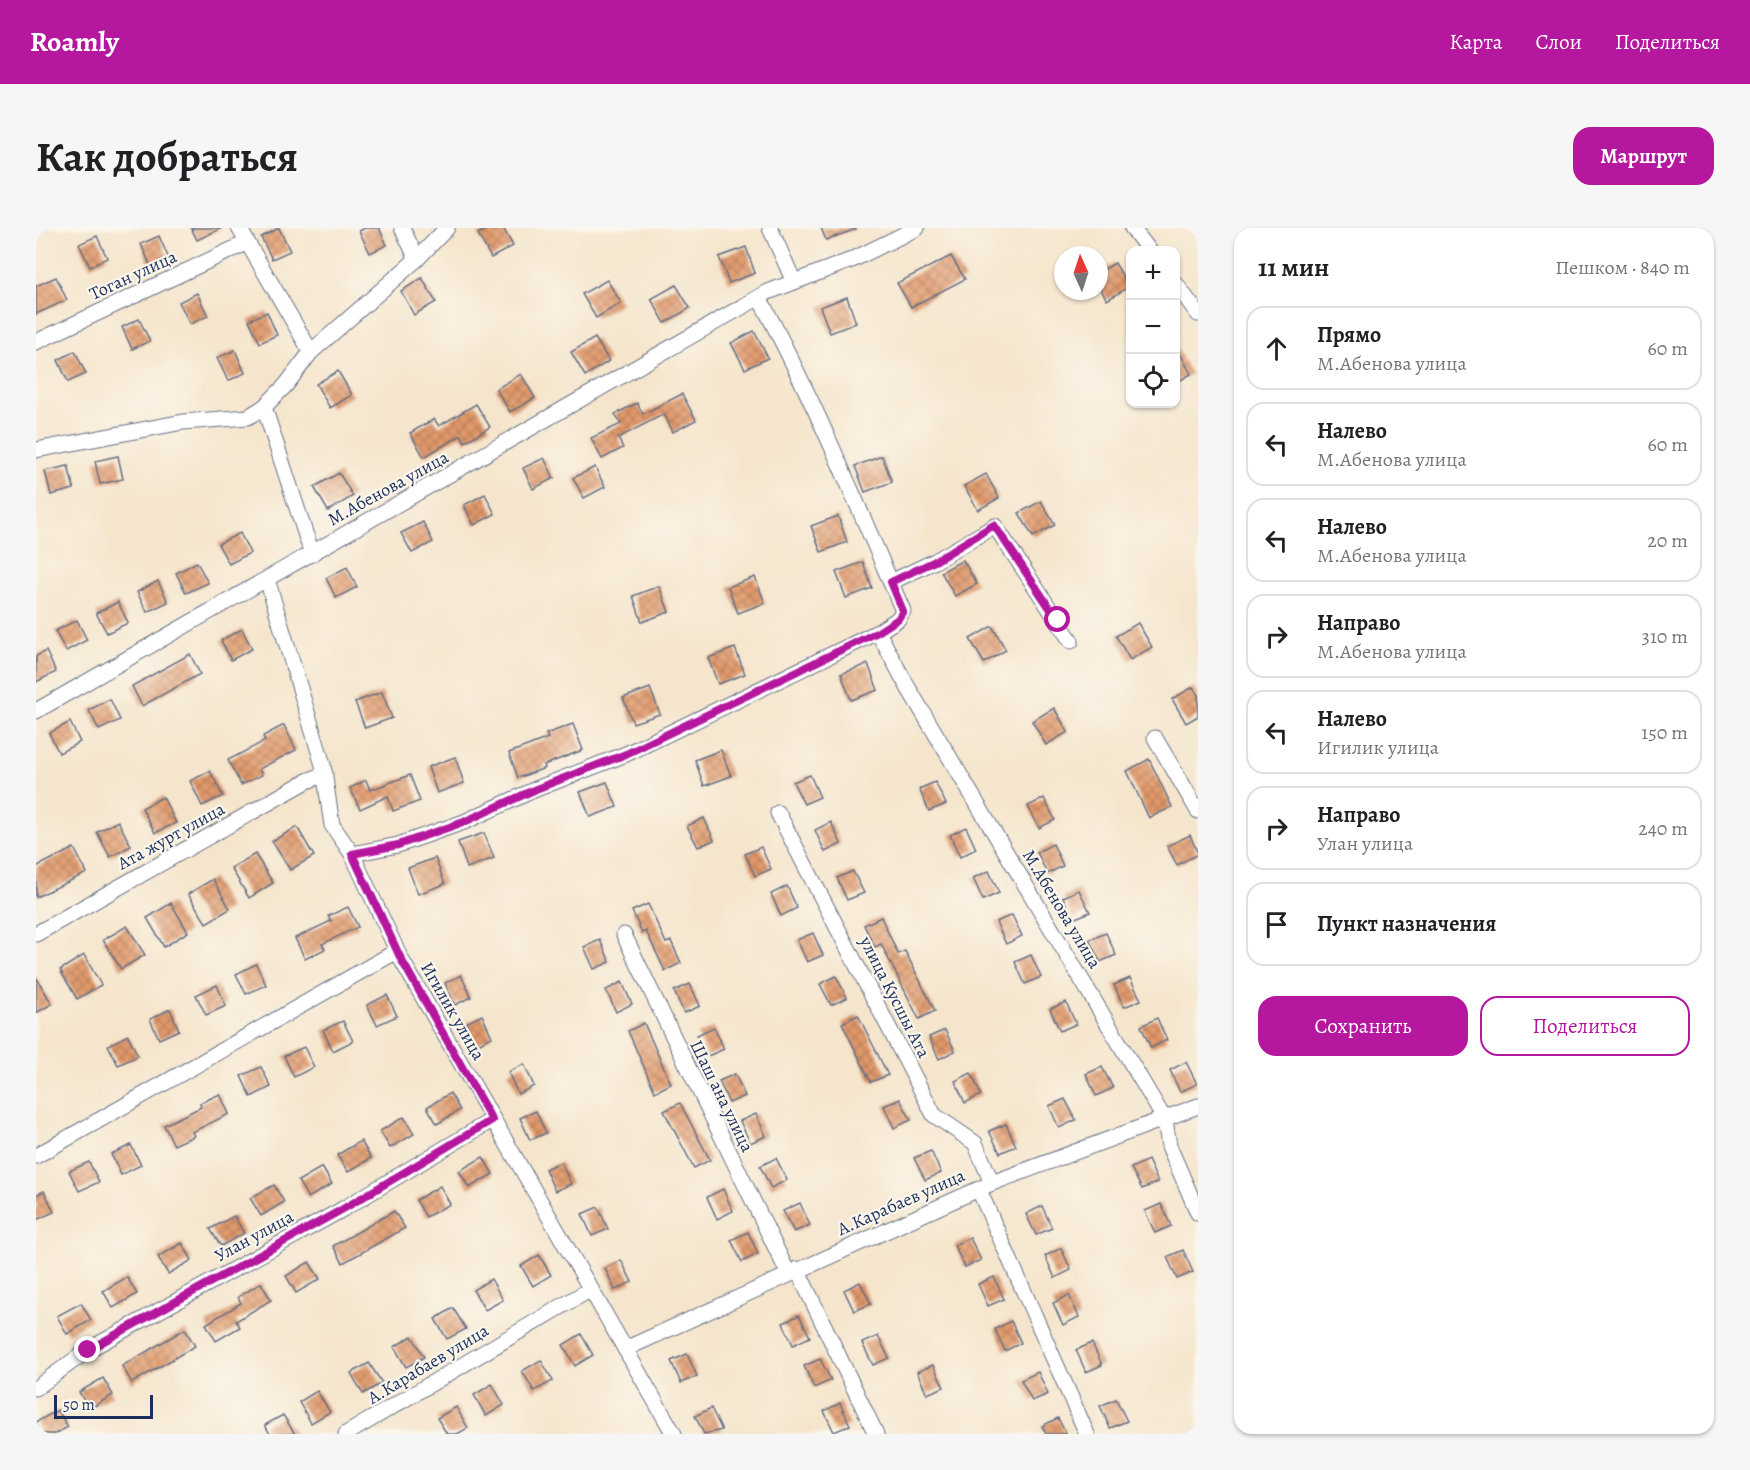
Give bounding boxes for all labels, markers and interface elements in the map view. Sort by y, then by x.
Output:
text: Roamly [30,23,119,61]
text: Карта [1449,28,1502,56]
text: Слои [1535,28,1582,56]
text: Поделиться [1615,28,1720,56]
button: Маршрут [1573,127,1714,185]
text: Как добраться [36,128,298,185]
street label: Тоган улица [85,244,181,306]
north arrow [1054,246,1108,300]
map controls [1126,246,1180,408]
button: + [1126,246,1180,300]
text: 11 мин [1258,250,1329,285]
text: Пешком · 840 m [1555,254,1690,281]
button: − [1126,300,1180,354]
text: Прямо [1317,320,1381,350]
icon: ahead [1260,332,1293,365]
text: 60 m [1648,335,1688,362]
text: М.Абенова улица [1317,350,1467,377]
button: locate [1126,354,1180,408]
text: Налево [1317,416,1387,446]
icon: left [1260,428,1293,461]
text: 60 m [1648,431,1688,458]
street label: М.Абенова улица [323,445,453,531]
text: М.Абенова улица [1317,446,1467,473]
text: Налево [1317,512,1387,542]
icon: left [1260,524,1293,557]
text: 20 m [1647,527,1688,554]
text: М.Абенова улица [1317,542,1467,569]
route start [1044,606,1070,632]
text: Направо [1317,608,1400,638]
icon: right [1260,620,1293,653]
text: 310 m [1642,623,1688,650]
text: М.Абенова улица [1317,638,1467,665]
text: Налево [1317,704,1387,734]
icon: left [1260,716,1293,749]
text: 150 m [1641,719,1688,746]
text: Игилик улица [1317,734,1439,761]
street label: Ата журт улица [112,796,229,876]
text: Направо [1317,800,1400,830]
icon: right [1260,812,1293,845]
text: 240 m [1638,815,1688,842]
text: Улан улица [1317,830,1413,857]
street label: М.Абенова улица [1017,845,1107,973]
icon: arrive [1260,908,1293,941]
text: Пункт назначения [1317,909,1496,939]
street label: улица Кусшы Ата [854,931,936,1062]
street label: Игилик улица [415,957,491,1065]
button: Сохранить [1258,996,1468,1056]
button: Поделиться [1480,996,1690,1056]
street label: Шаш ана улица [684,1036,760,1157]
street label: А.Карабаев улица [832,1163,969,1241]
street label: Улан улица [210,1204,298,1267]
street label: А.Карабаев улица [362,1318,494,1410]
route end [74,1336,100,1362]
scale bar [54,1392,153,1420]
text: 50 m [63,1394,95,1416]

